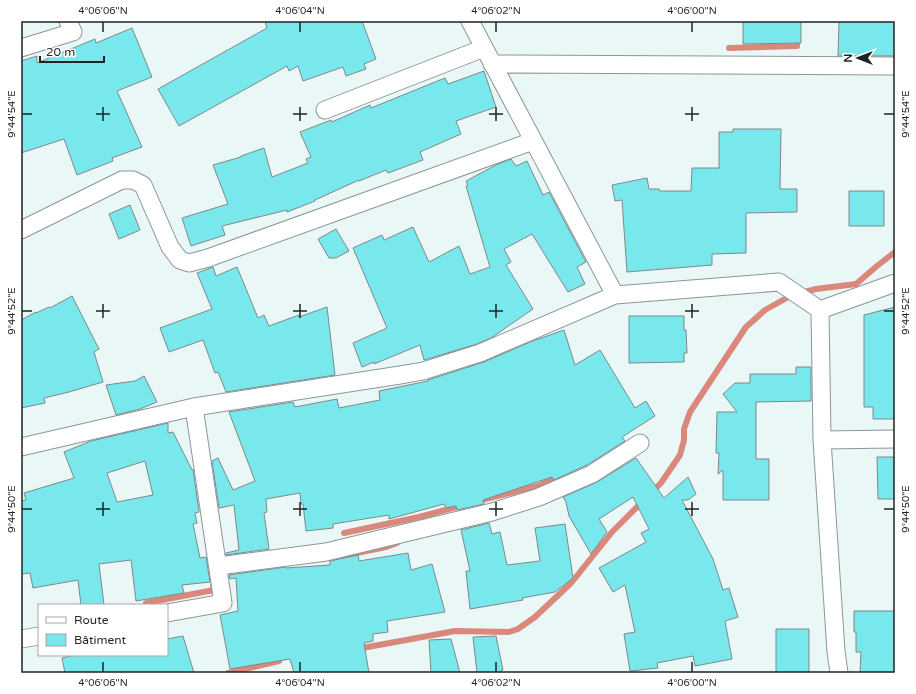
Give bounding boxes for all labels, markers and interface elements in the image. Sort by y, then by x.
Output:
text: 4°06'06"N [78,5,128,17]
text: 4°06'04"N [275,5,325,17]
text: 4°06'02"N [471,5,521,17]
text: 4°06'00"N [667,5,717,17]
scale bar [40,38,104,64]
north arrow [838,38,878,78]
text: 20 m [46,45,75,59]
text: N [842,54,855,62]
text: 9°44'54"E [6,90,18,138]
text: 9°44'54"E [900,90,912,138]
text: 9°44'52"E [6,287,18,335]
text: 9°44'52"E [900,287,912,335]
text: 9°44'50"E [6,485,18,533]
text: 9°44'50"E [900,485,912,533]
legend [38,604,168,656]
text: Route [74,613,109,627]
text: Bâtiment [74,633,126,647]
text: 4°06'06"N [78,677,128,689]
text: 4°06'04"N [275,677,325,689]
text: 4°06'02"N [471,677,521,689]
text: 4°06'00"N [667,677,717,689]

